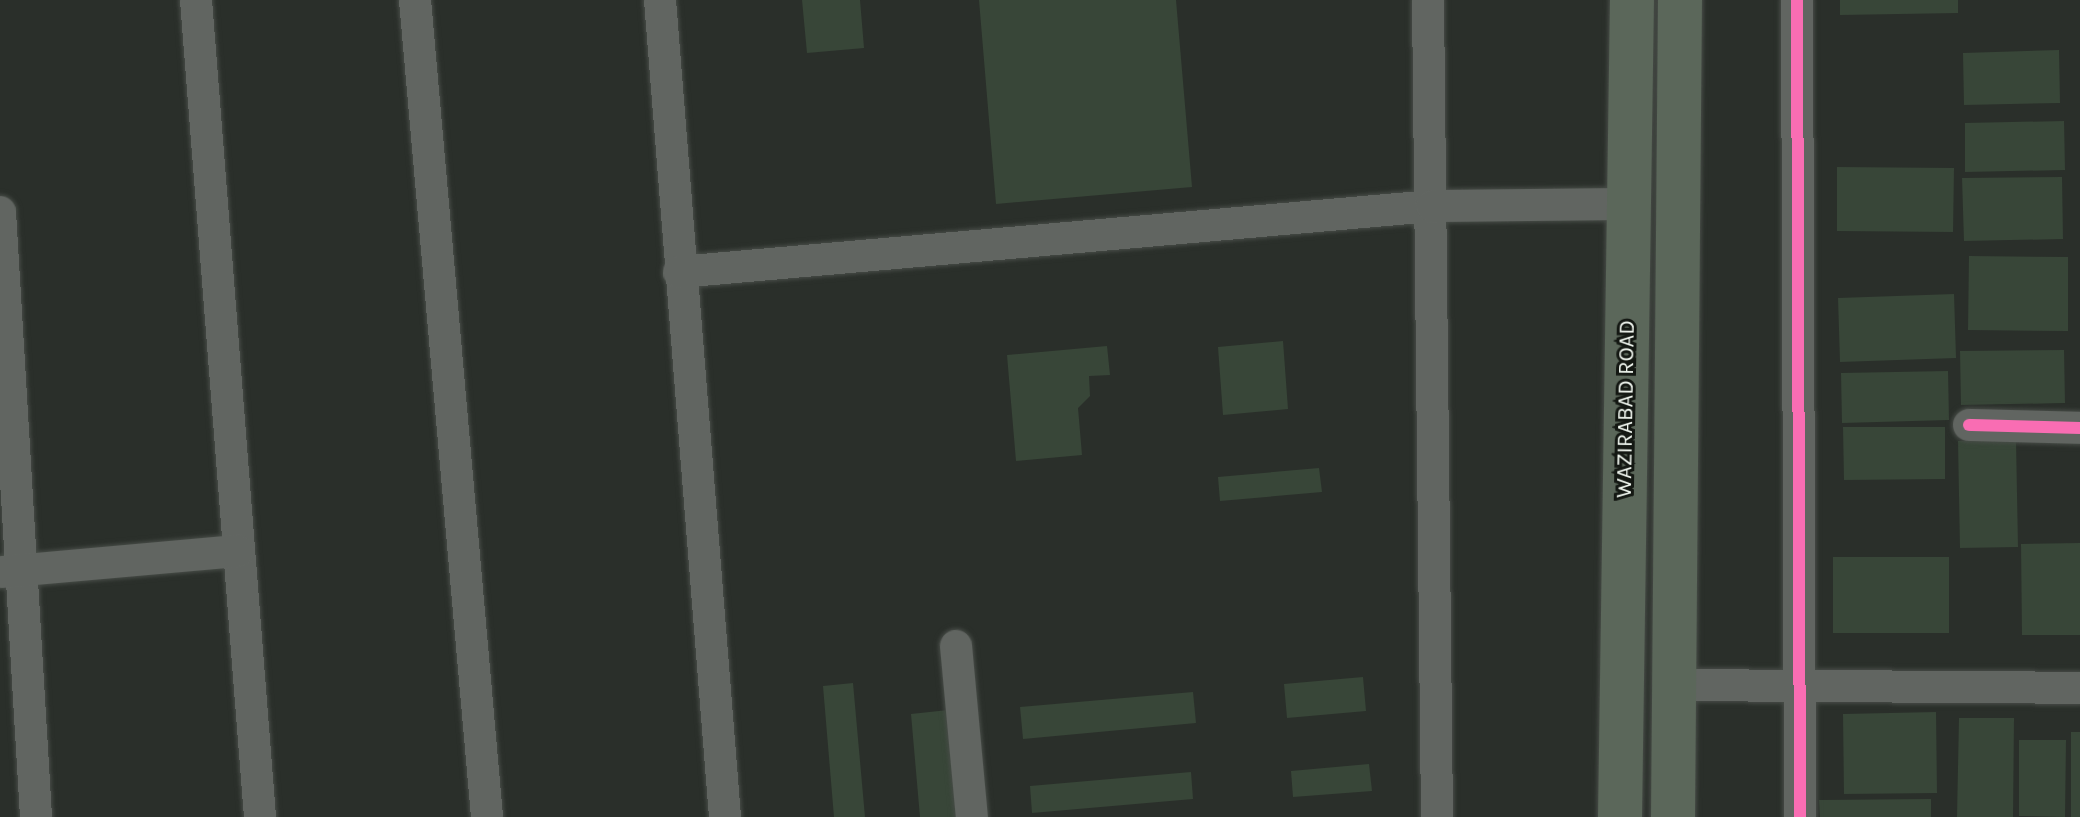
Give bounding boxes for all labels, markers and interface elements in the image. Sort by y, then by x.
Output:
street label: WAZIRABAD ROAD [1611,320,1641,498]

